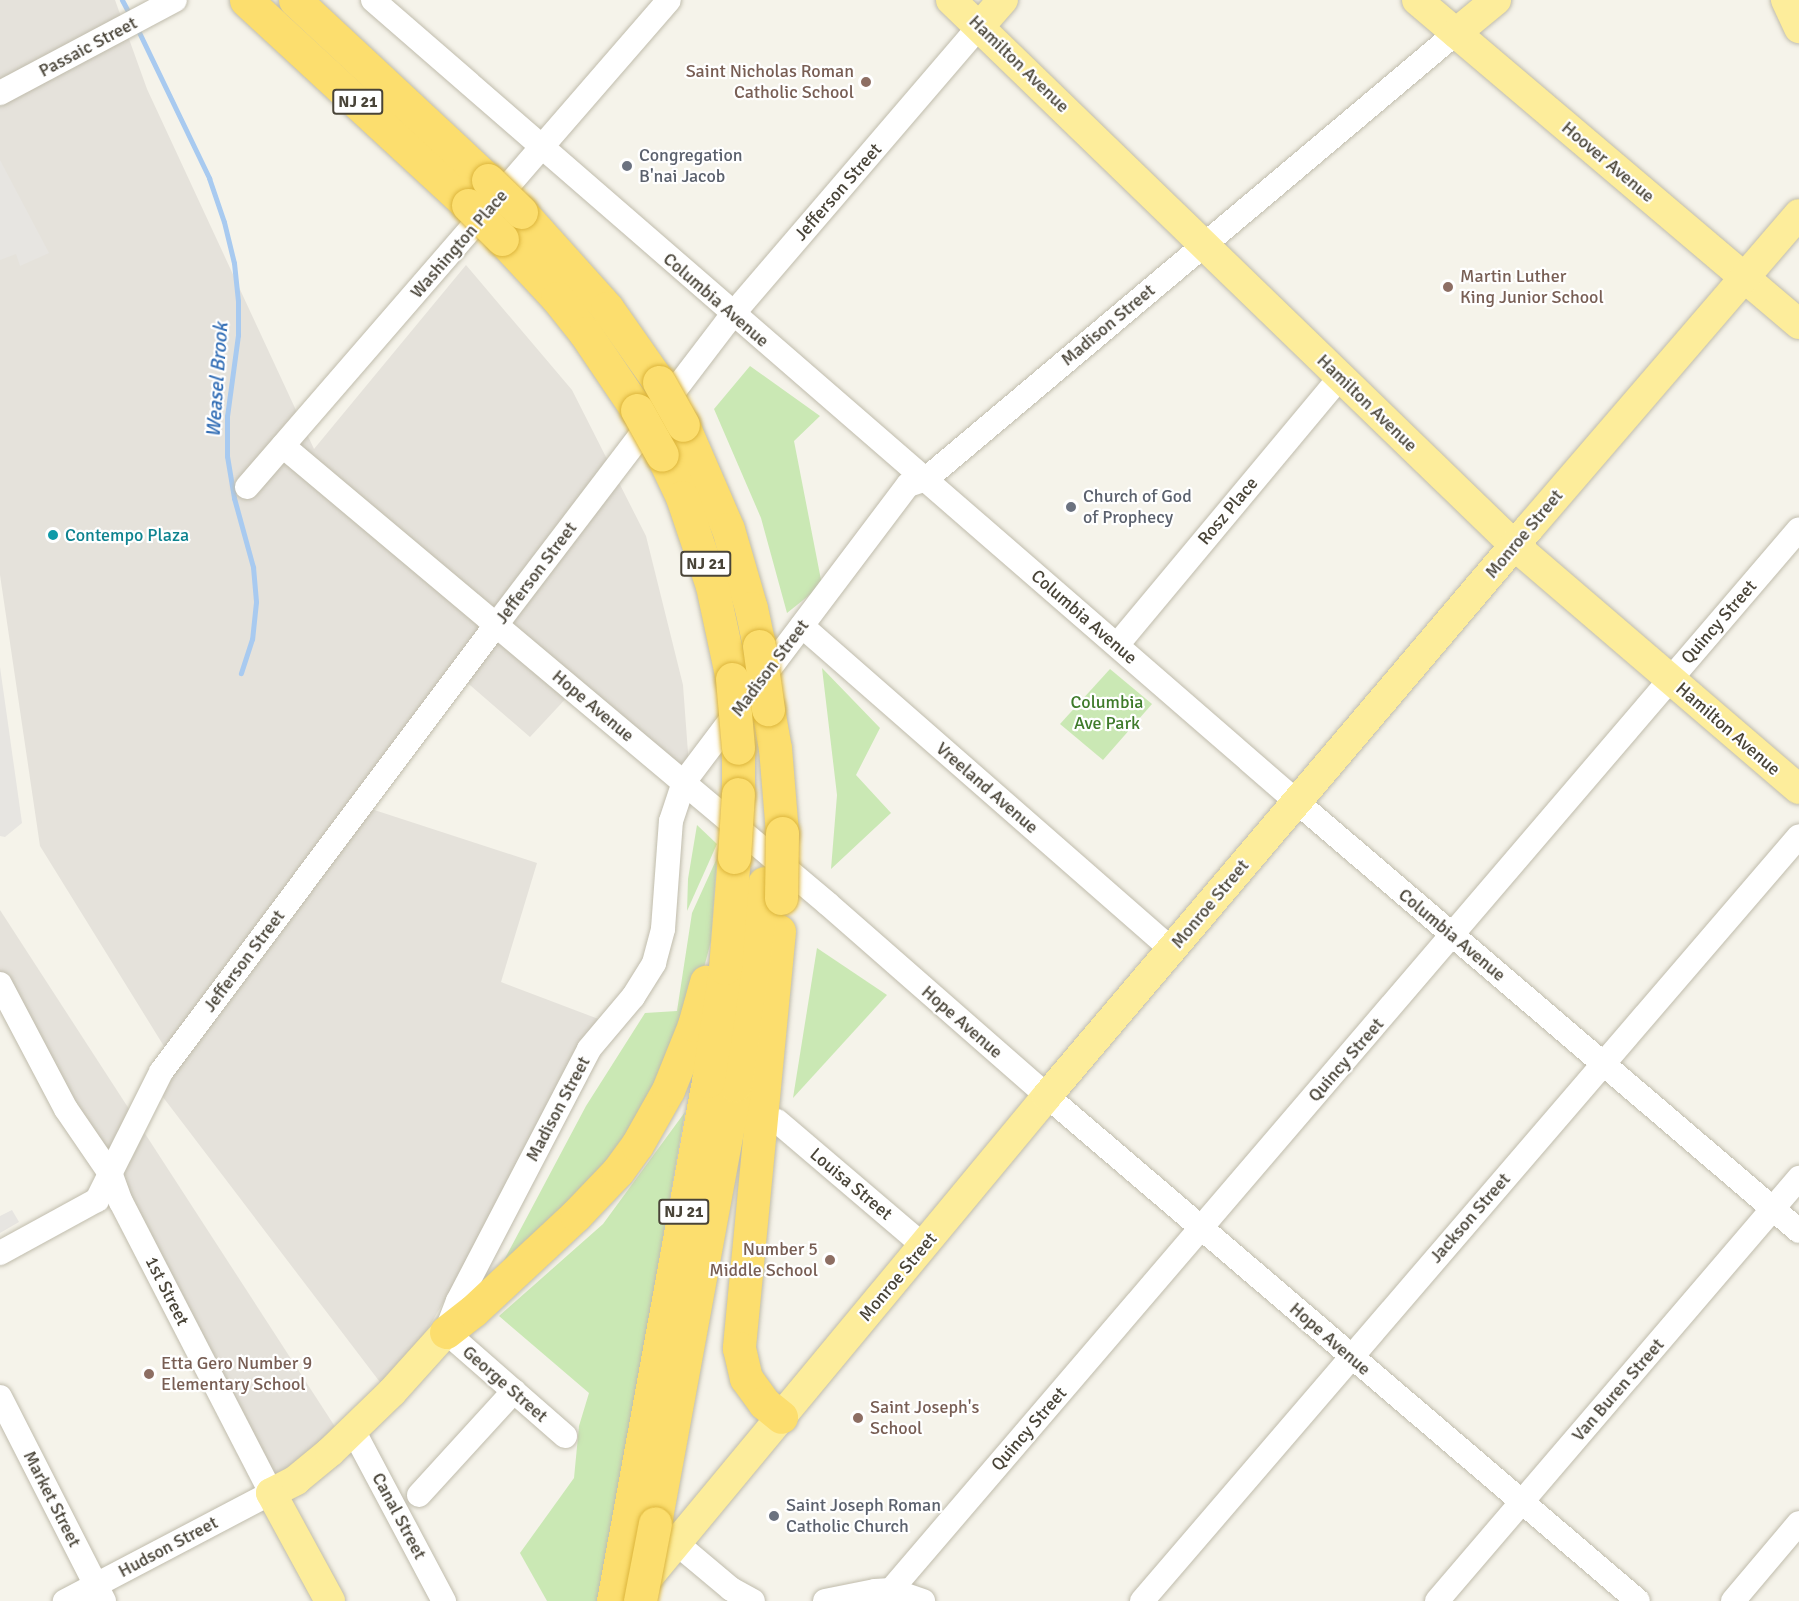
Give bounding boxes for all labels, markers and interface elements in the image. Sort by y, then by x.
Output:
street label: Hamilton Avenue [964,11,1074,117]
street label: Passaic Street [35,12,141,82]
place label: Saint Nicholas Roman Catholic School [686,61,854,104]
marker: Saint Nicholas Roman Catholic School [859,75,873,89]
road number: NJ 21 [331,89,385,115]
street label: Hoover Avenue [1557,117,1659,207]
street label: Jefferson Street [790,139,886,245]
place label: Congregation B'nai Jacob [639,145,743,188]
marker: Congregation B'nai Jacob [620,159,634,173]
street label: Washington Place [406,185,512,303]
street label: Columbia Avenue [659,248,773,352]
place label: Martin Luther King Junior School [1460,266,1604,308]
street label: Madison Street [1057,279,1159,371]
marker: Martin Luther King Junior School [1441,280,1455,294]
water label: Weasel Brook [201,322,233,438]
street label: Hamilton Avenue [1312,350,1422,456]
street label: Rosz Place [1193,473,1263,549]
street label: Monroe Street [1481,485,1567,583]
place label: Church of God of Prophecy [1083,486,1192,528]
marker: Church of God of Prophecy [1064,500,1078,514]
street label: Jefferson Street [491,518,581,628]
place label: Contempo Plaza [65,524,189,546]
marker: Contempo Plaza [46,528,60,542]
road number: NJ 21 [679,551,733,577]
street label: Columbia Avenue [1027,565,1141,669]
street label: Quincy Street [1677,576,1761,668]
street label: Madison Street [727,615,813,721]
street label: Hope Avenue [548,665,638,747]
street label: Hamilton Avenue [1671,678,1785,780]
park label: Columbia Ave Park [1071,692,1143,734]
street label: Vreeland Avenue [932,738,1042,838]
street label: Monroe Street [1167,855,1253,953]
street label: Columbia Avenue [1394,884,1510,986]
street label: Jefferson Street [199,906,289,1016]
street label: Hope Avenue [917,981,1007,1063]
street label: Quincy Street [1304,1014,1388,1106]
street label: Madison Street [521,1053,595,1165]
street label: Louisa Street [805,1143,897,1225]
street label: Jackson Street [1425,1169,1515,1267]
road number: NJ 21 [657,1199,711,1225]
street label: Monroe Street [855,1228,941,1326]
place label: Number 5 Middle School [709,1239,818,1282]
street label: 1st Street [140,1253,194,1329]
marker: Number 5 Middle School [823,1253,837,1267]
street label: Hope Avenue [1285,1298,1375,1380]
street label: Van Buren Street [1567,1334,1669,1446]
street label: George Street [458,1341,552,1427]
place label: Etta Gero Number 9 Elementary School [161,1353,312,1396]
marker: Etta Gero Number 9 Elementary School [142,1367,156,1381]
street label: Quincy Street [987,1383,1071,1475]
place label: Saint Joseph's School [870,1397,979,1440]
marker: Saint Joseph's School [851,1411,865,1425]
street label: Market Street [19,1447,85,1551]
street label: Canal Street [367,1469,431,1563]
place label: Saint Joseph Roman Catholic Church [786,1495,941,1538]
marker: Saint Joseph Roman Catholic Church [767,1509,781,1523]
street label: Hudson Street [115,1512,221,1582]

